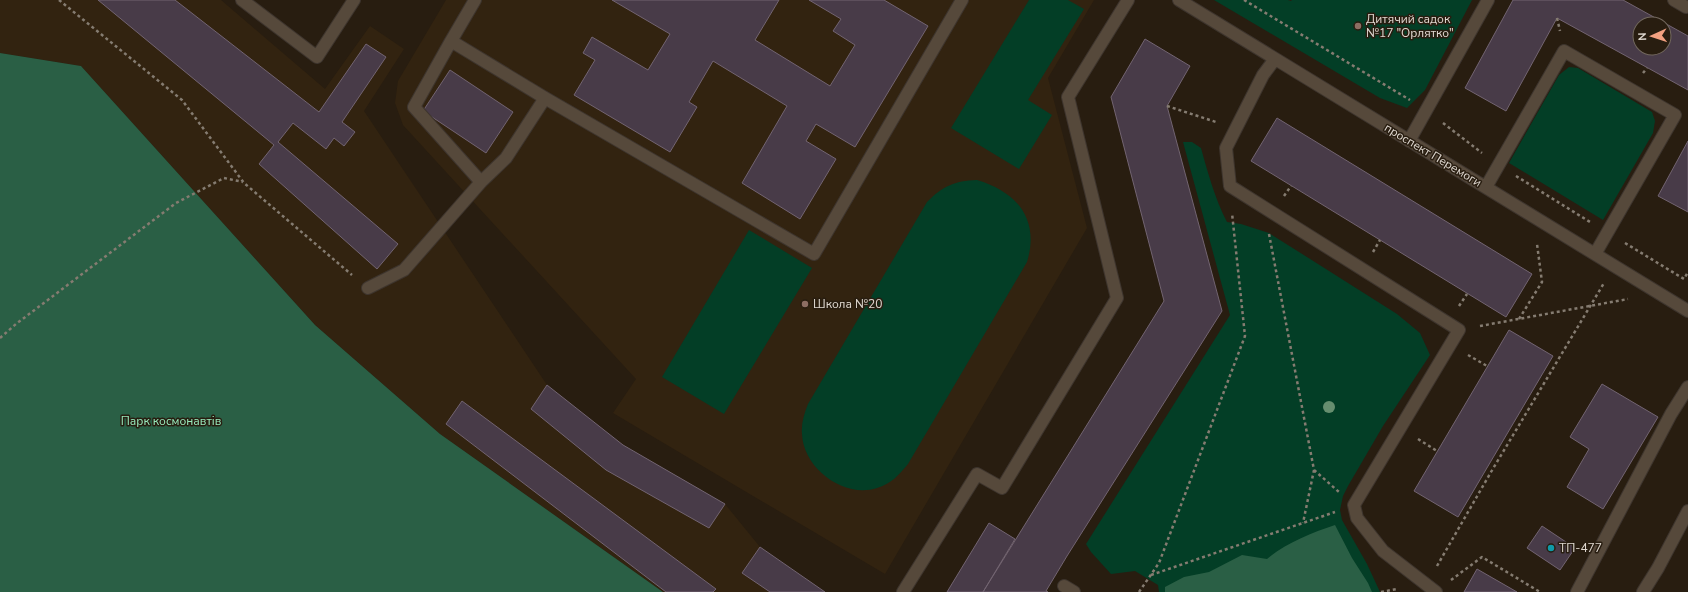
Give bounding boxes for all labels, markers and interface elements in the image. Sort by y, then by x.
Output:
place label: Дитячий садок №17 "Орлятко" [1366,11,1454,41]
north arrow [1632,16,1672,56]
marker: Дитячий садок №17 "Орлятко" [1353,21,1363,31]
text: N [1635,32,1650,41]
street label: проспект Перемоги [1381,120,1485,190]
place label: Школа №20 [813,296,882,312]
marker: Школа №20 [800,299,810,309]
park label: Парк космонавтів [121,413,222,429]
place label: ТП-477 [1559,540,1602,556]
marker: ТП-477 [1546,543,1556,553]

